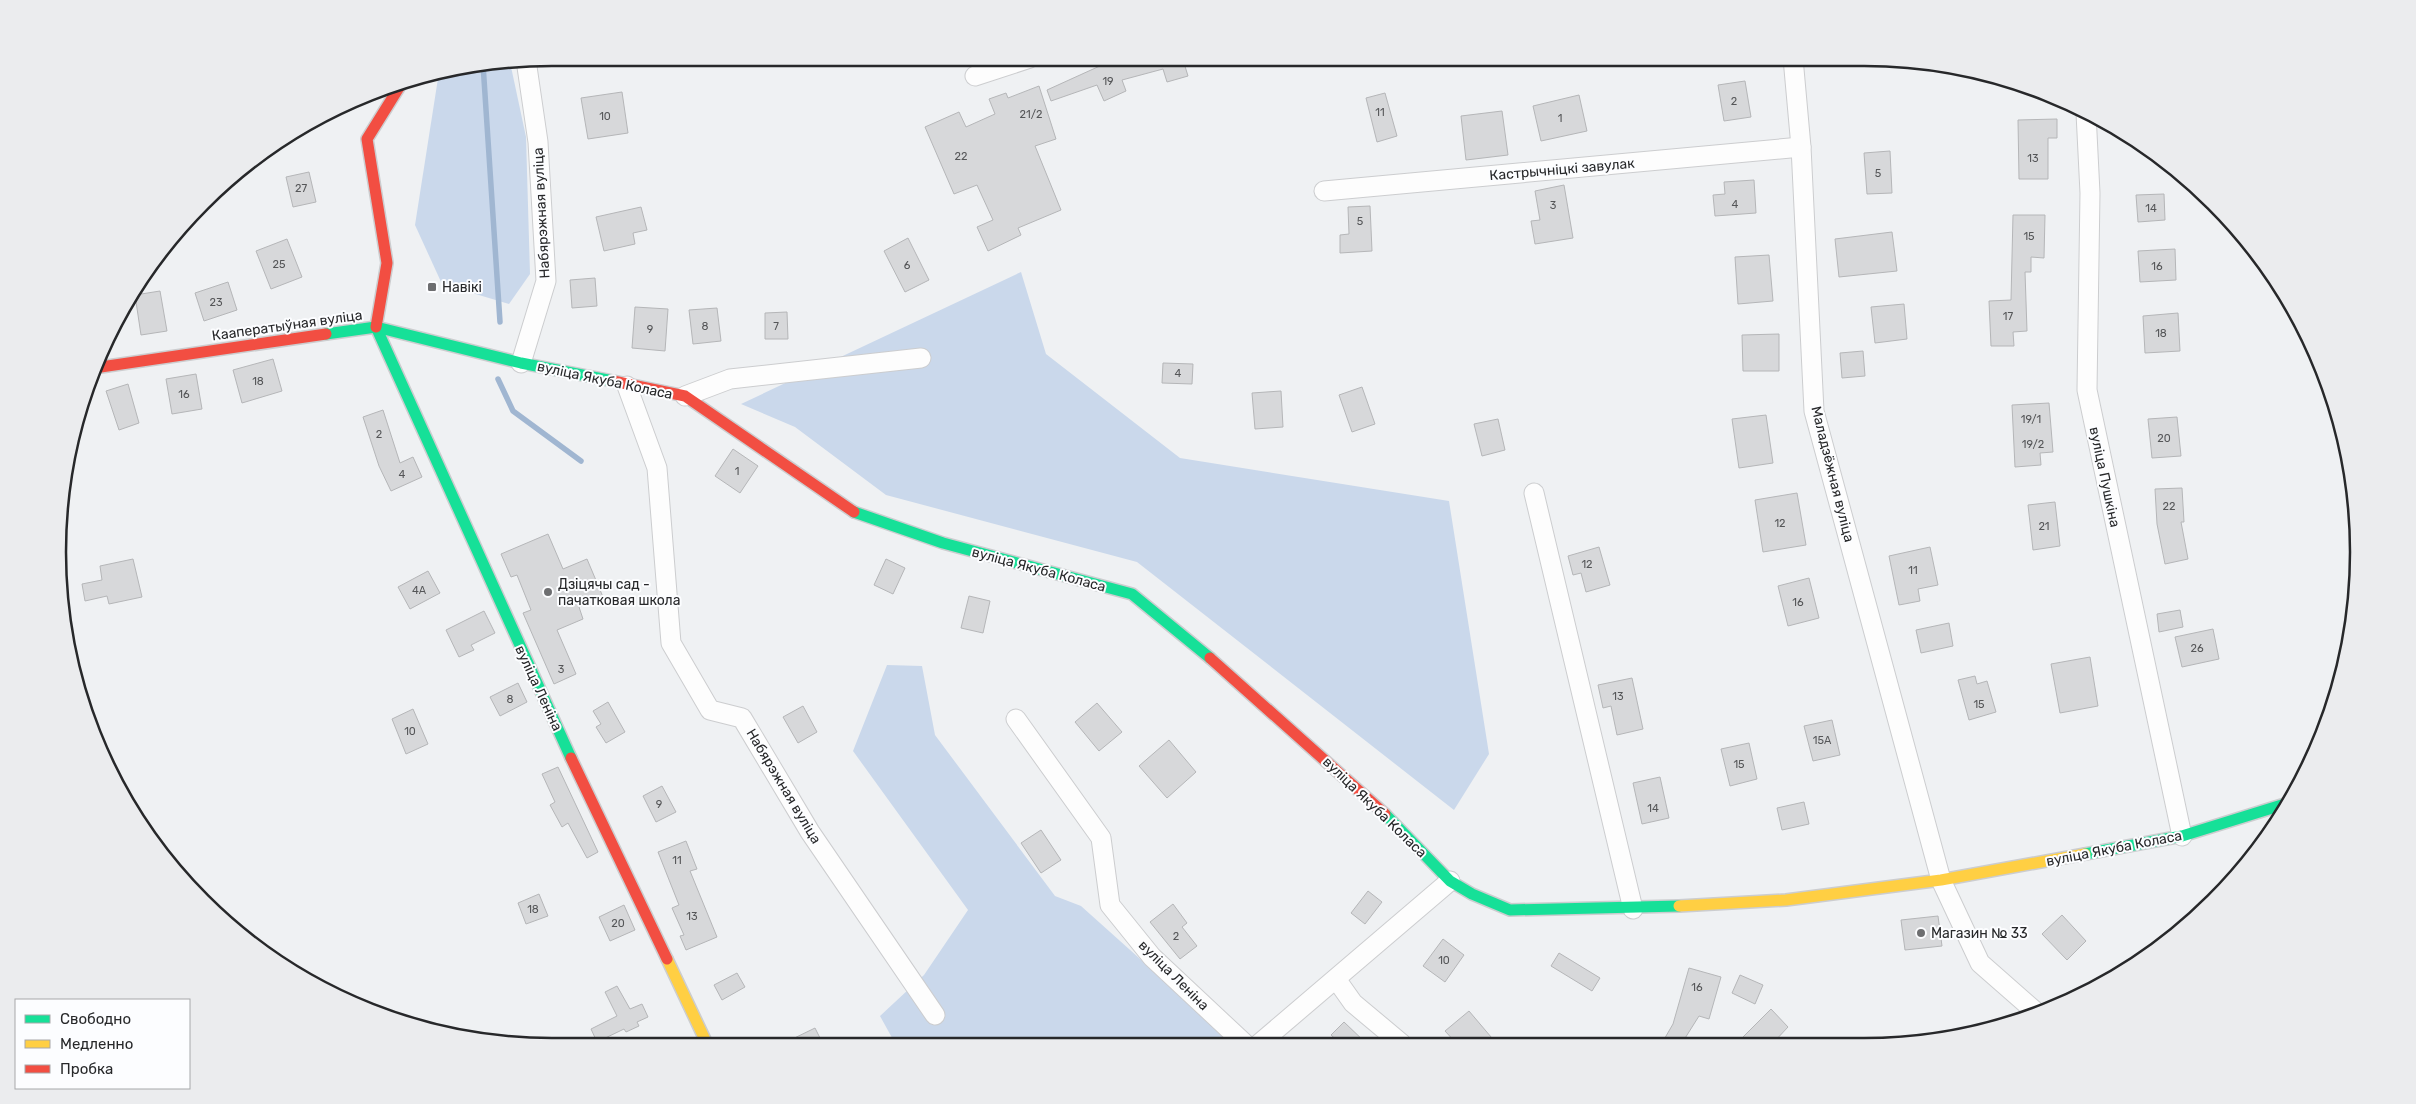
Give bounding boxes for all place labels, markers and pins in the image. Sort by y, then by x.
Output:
place label: Навікі [442,279,482,296]
marker: Навікі [426,281,438,293]
place label: Дзіцячы сад - пачатковая школа [558,576,680,609]
marker: Дзіцячы сад - пачатковая школа [542,586,554,598]
place label: Магазин № 33 [1931,925,2028,942]
marker: Магазин № 33 [1915,927,1927,939]

